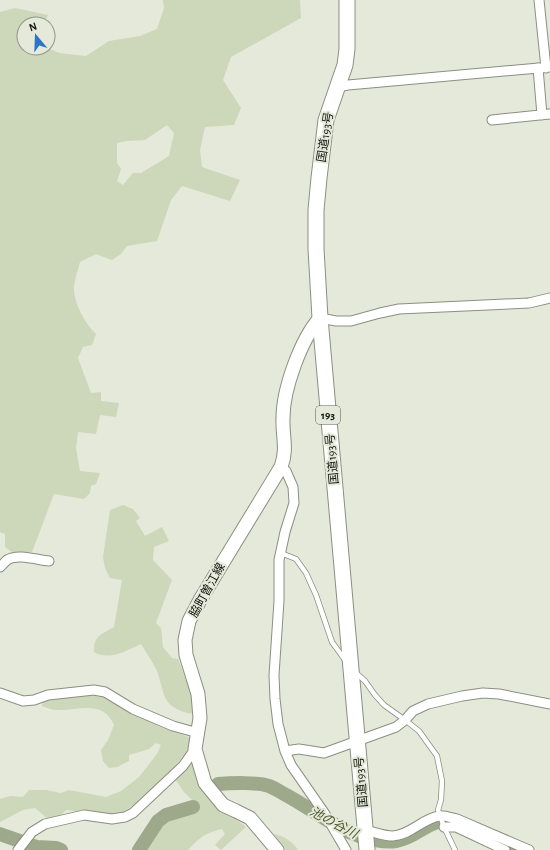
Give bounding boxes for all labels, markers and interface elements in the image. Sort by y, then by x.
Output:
north arrow [16,16,56,56]
text: N [27,21,38,33]
street label: 国道193号 [314,111,335,163]
road number: 193 [316,406,340,424]
street label: 国道193号 [323,433,340,485]
street label: 脇町曽江線 [186,560,227,619]
street label: 国道193号 [352,756,369,808]
water label: 池の谷川 [307,804,362,842]

